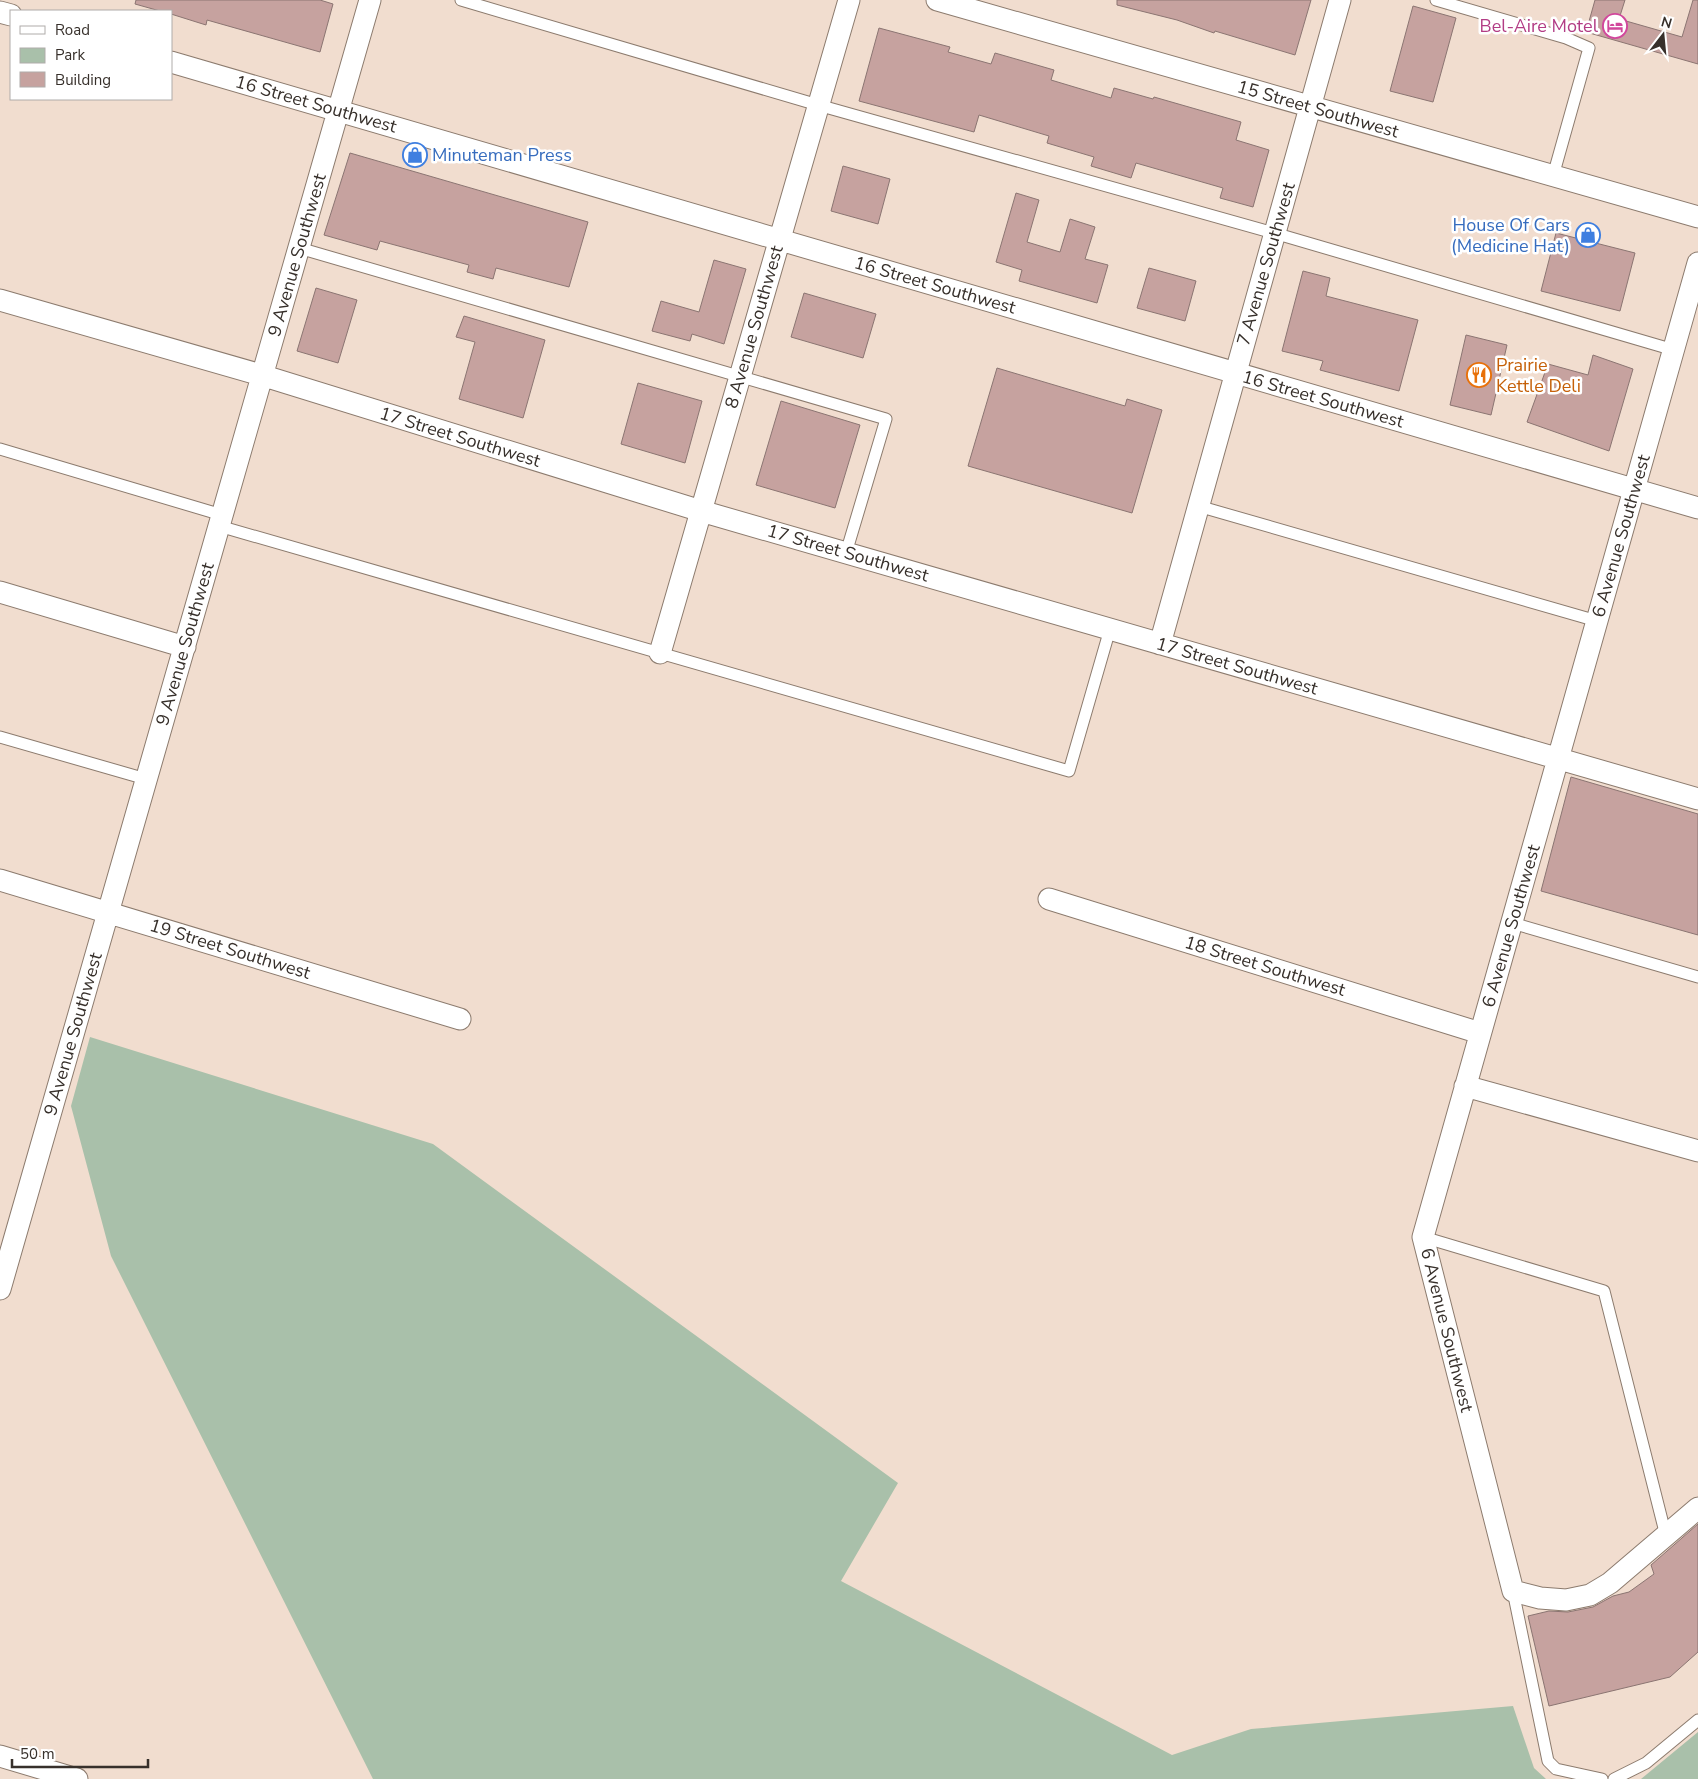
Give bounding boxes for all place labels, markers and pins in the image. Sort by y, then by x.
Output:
hotel icon: Bel-Aire Motel [1602,13,1628,39]
place label: Bel-Aire Motel [1480,14,1599,38]
shop icon: Minuteman Press [402,142,428,168]
place label: Minuteman Press [432,143,572,167]
place label: House Of Cars (Medicine Hat) [1451,213,1570,258]
shop icon: House Of Cars (Medicine Hat) [1575,222,1601,248]
place label: Prairie Kettle Deli [1496,353,1581,398]
restaurant icon: Prairie Kettle Deli [1466,362,1492,388]

